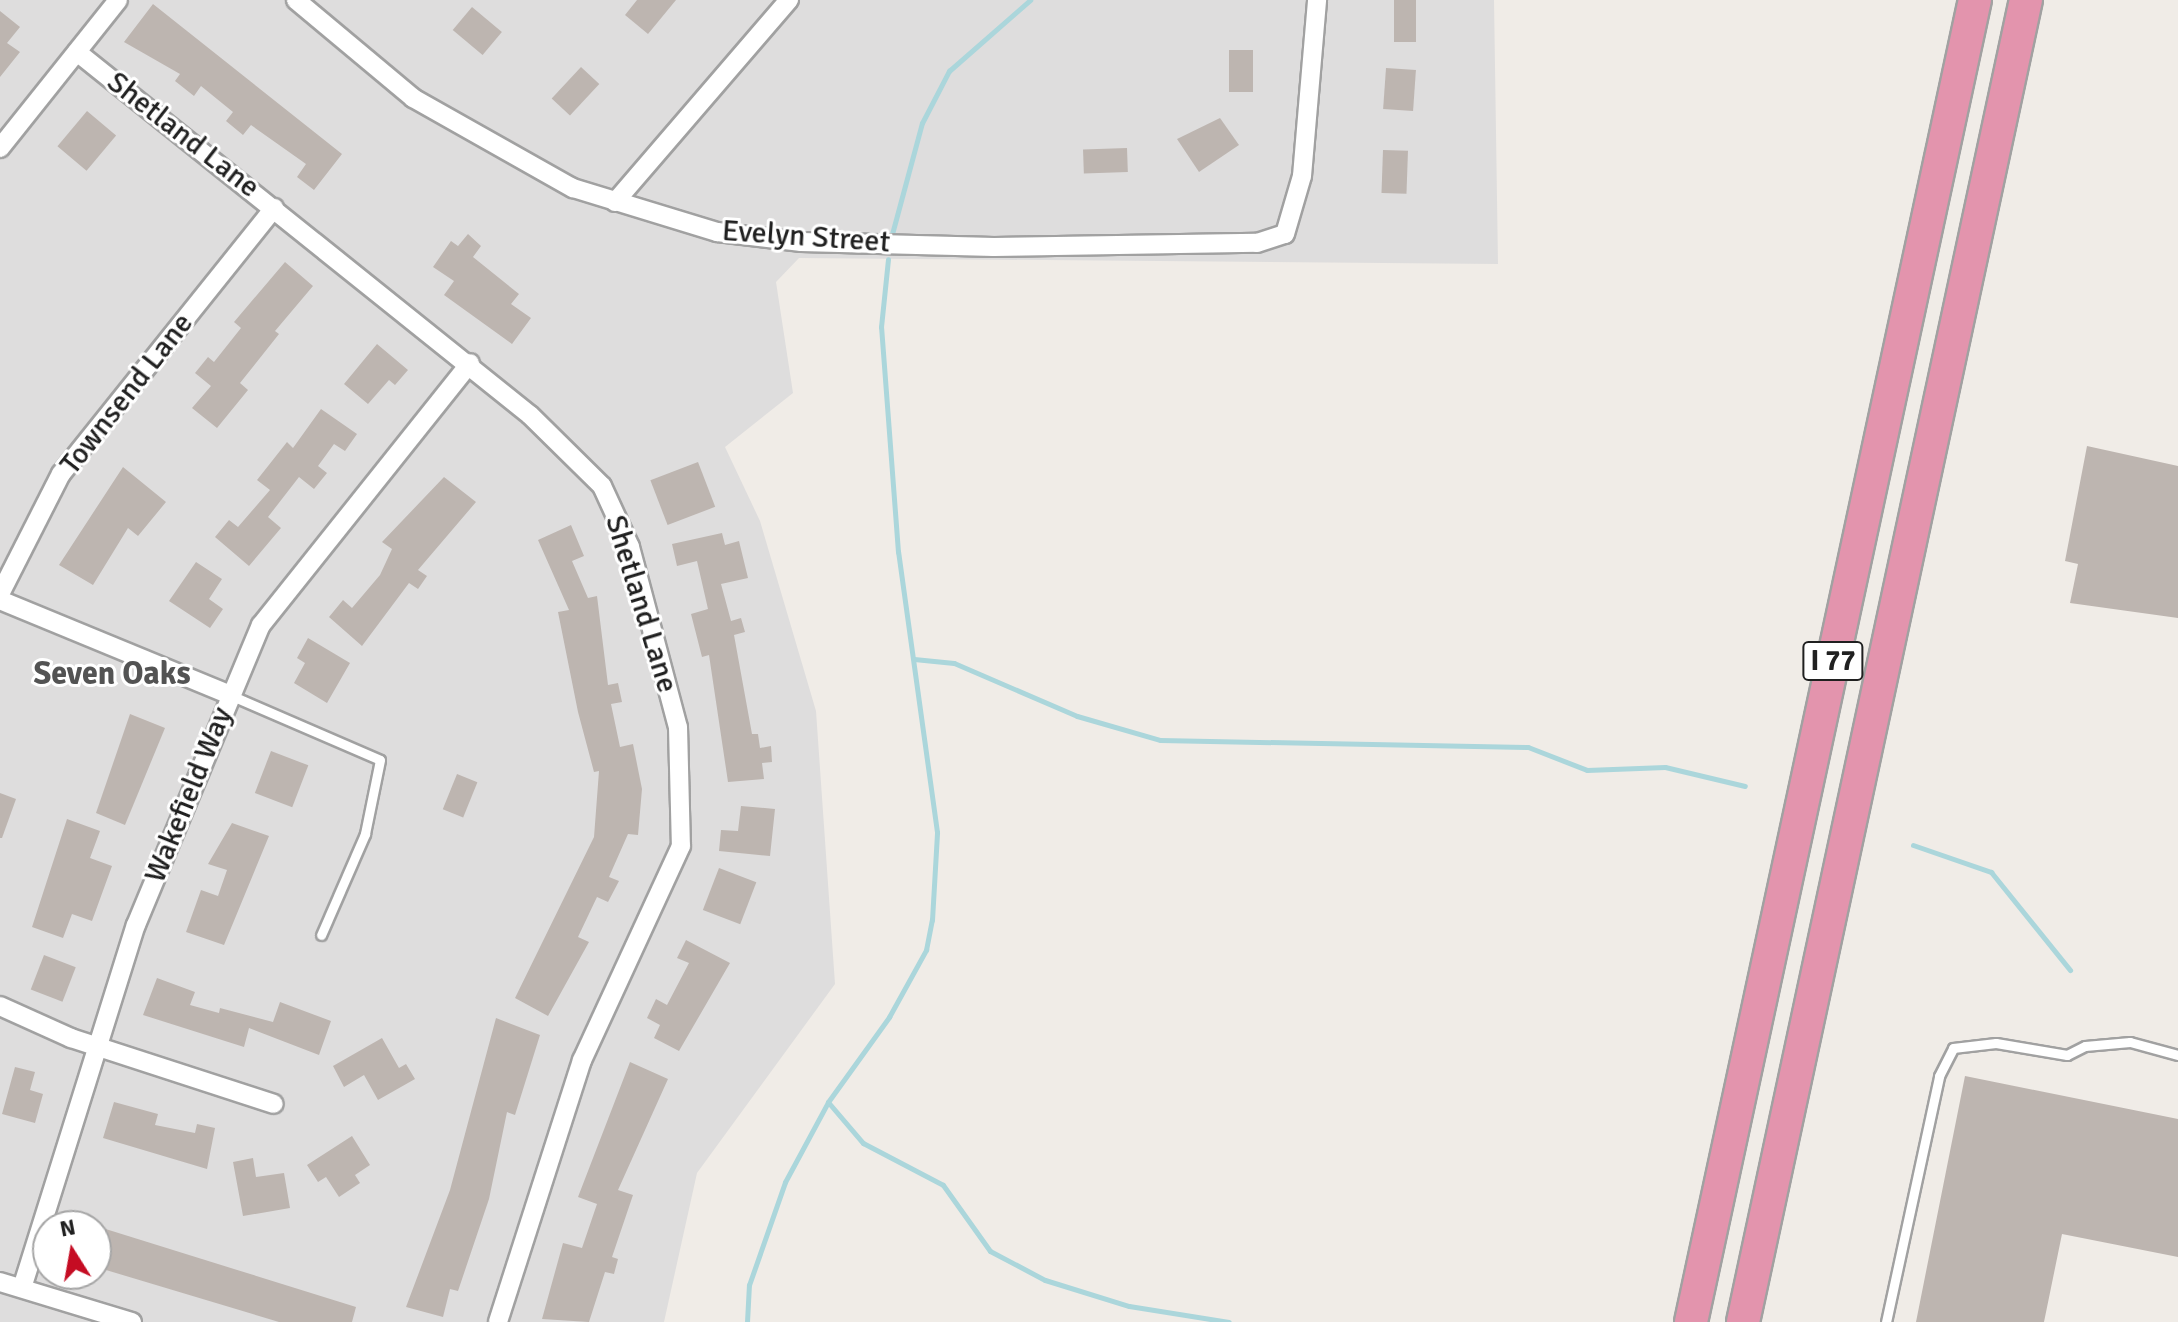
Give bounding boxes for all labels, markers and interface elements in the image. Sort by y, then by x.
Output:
street label: Shetland Lane [100,64,266,206]
street label: Evelyn Street [721,213,891,261]
street label: Townsend Lane [53,306,201,482]
street label: Shetland Lane [597,511,685,697]
road number: I 77 [1801,637,1865,685]
district label: Seven Oaks [33,655,191,693]
street label: Wakefield Way [137,702,241,888]
north arrow [32,1210,112,1290]
text: N [58,1213,78,1243]

